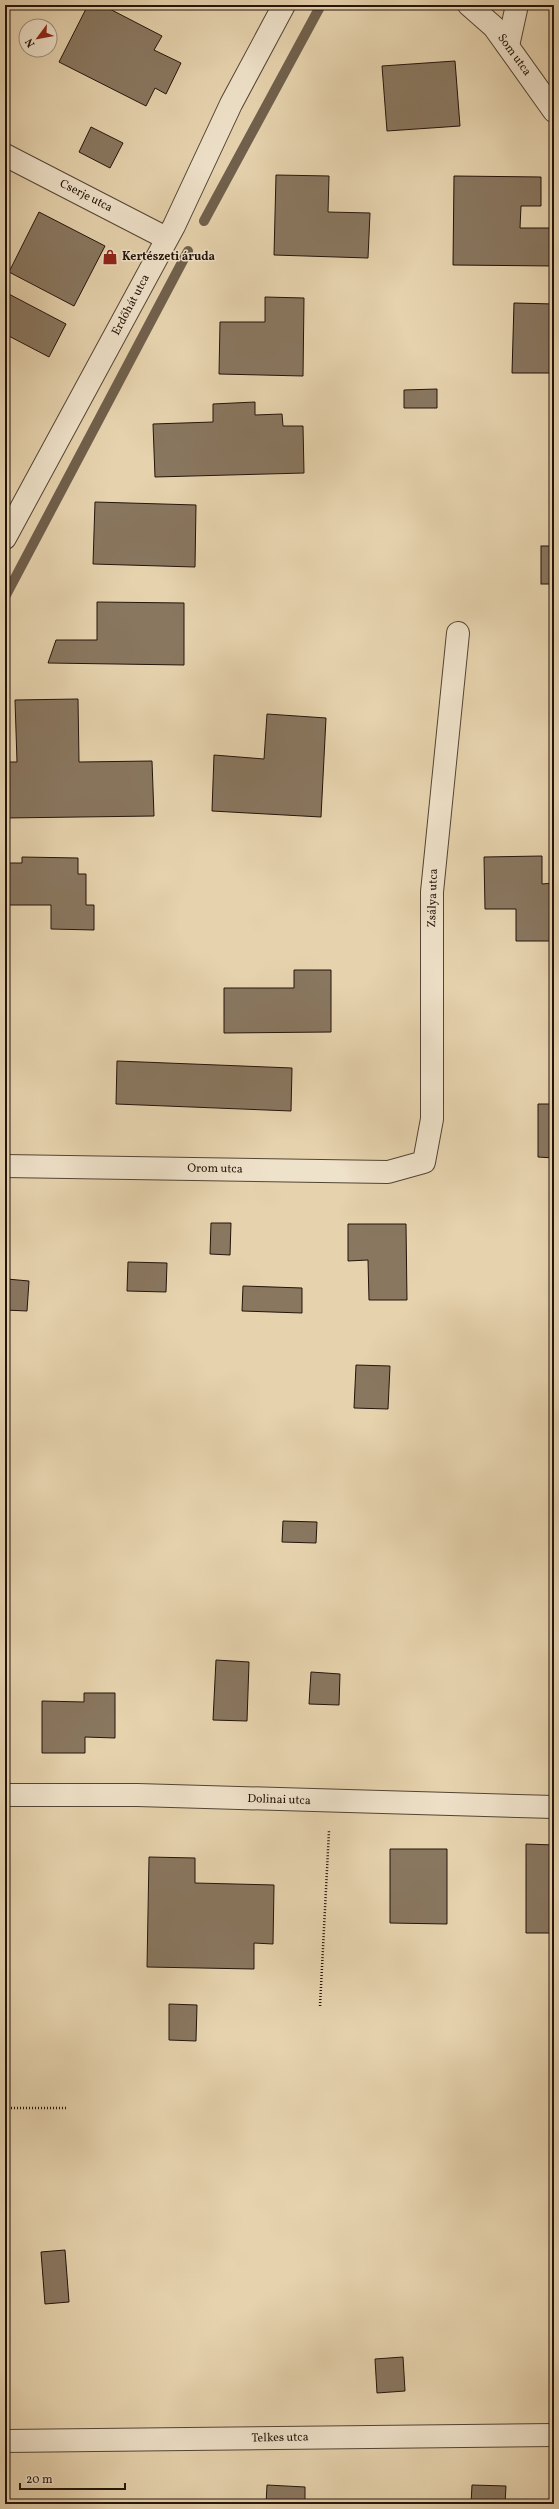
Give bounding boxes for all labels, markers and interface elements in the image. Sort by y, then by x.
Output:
north arrow [18,18,58,58]
street label: Som utca [493,31,535,79]
text: N [22,35,39,50]
street label: Cserje utca [57,176,115,216]
shop icon: Kertészeti áruda [101,248,119,266]
place label: Kertészeti áruda [122,249,216,265]
street label: Erdőhát utca [108,272,154,338]
street label: Zsálya utca [424,868,442,928]
street label: Orom utca [187,1161,243,1177]
street label: Dolinai utca [247,1791,311,1809]
street label: Telkes utca [251,2430,309,2446]
scale bar [20,2465,125,2491]
text: 20 m [26,2472,53,2488]

